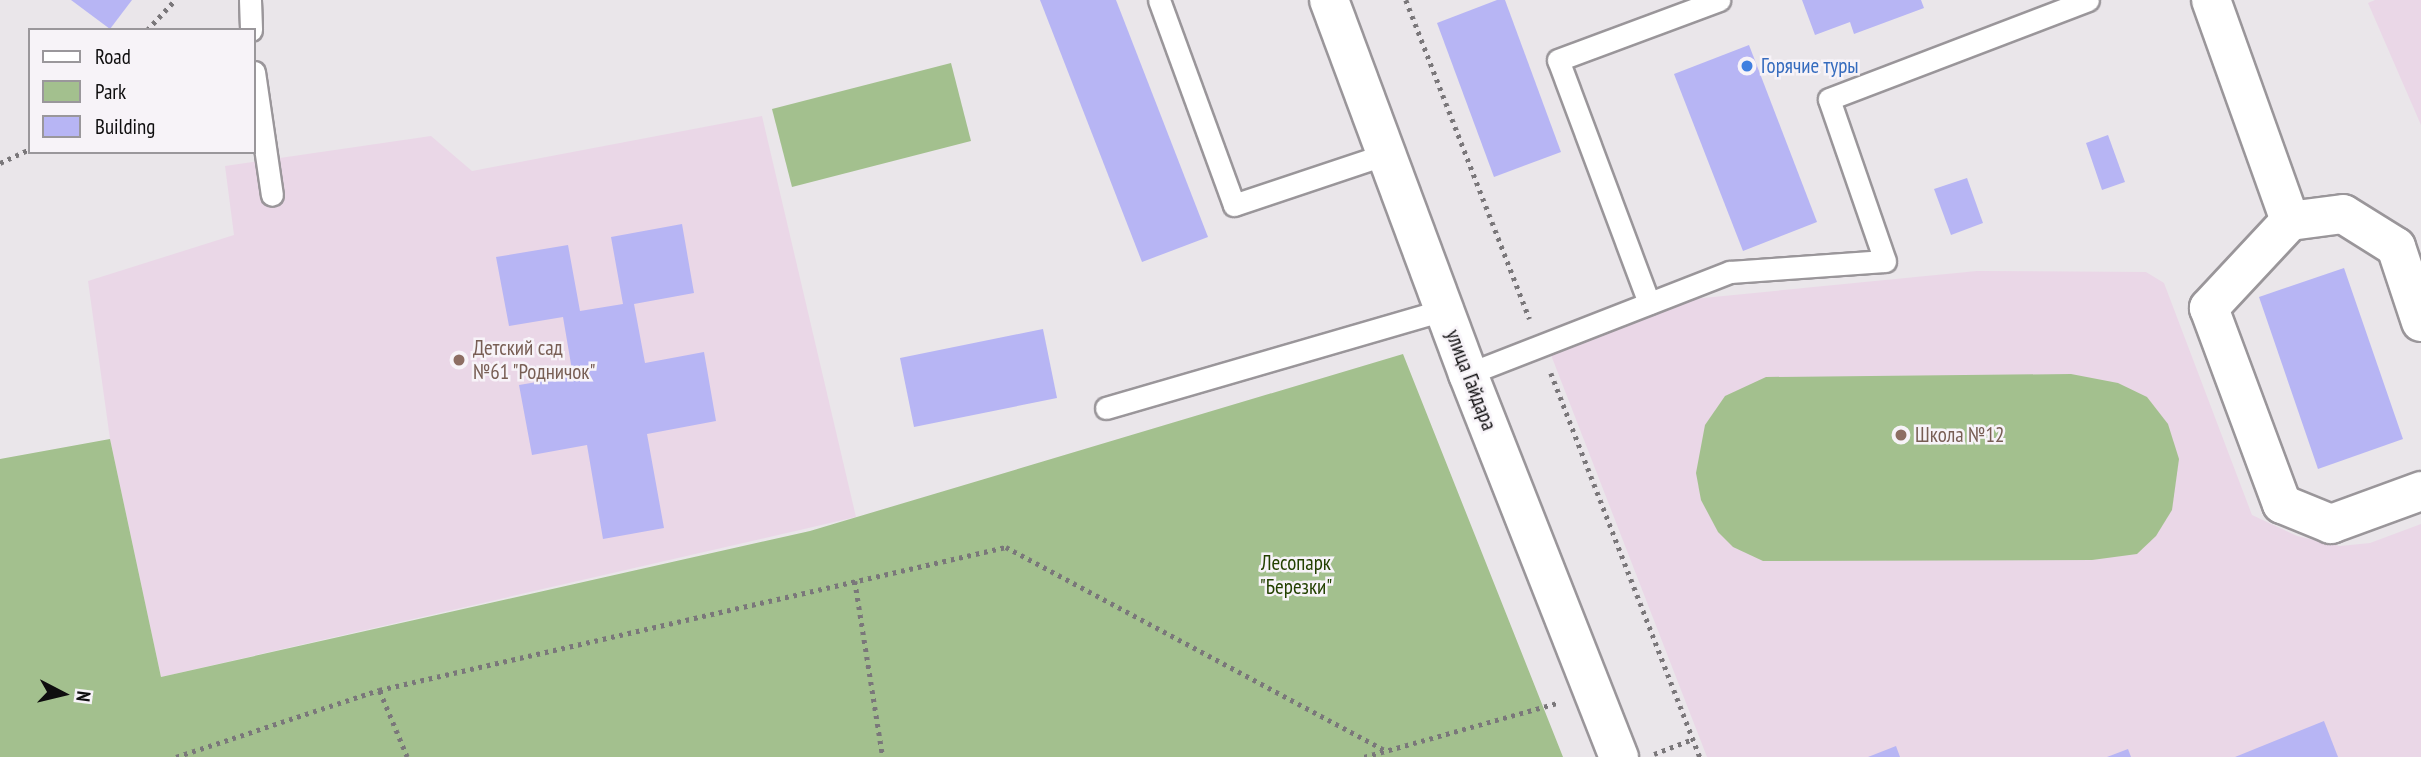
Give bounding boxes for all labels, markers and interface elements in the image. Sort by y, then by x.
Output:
legend [28,28,256,154]
text: Road [95,43,131,70]
place label: Горячие туры [1761,53,1859,79]
marker: Горячие туры [1739,58,1755,74]
text: Park [95,78,126,105]
text: Building [95,113,155,140]
street label: улица Гайдара [1440,326,1502,434]
place label: Детский сад №61 "Родничок" [473,335,597,385]
marker: Детский сад №61 "Родничок" [451,352,467,368]
place label: Школа №12 [1915,422,2004,448]
marker: Школа №12 [1893,427,1909,443]
park label: Лесопарк "Березки" [1260,550,1332,600]
north arrow [28,659,98,729]
text: N [71,690,96,703]

